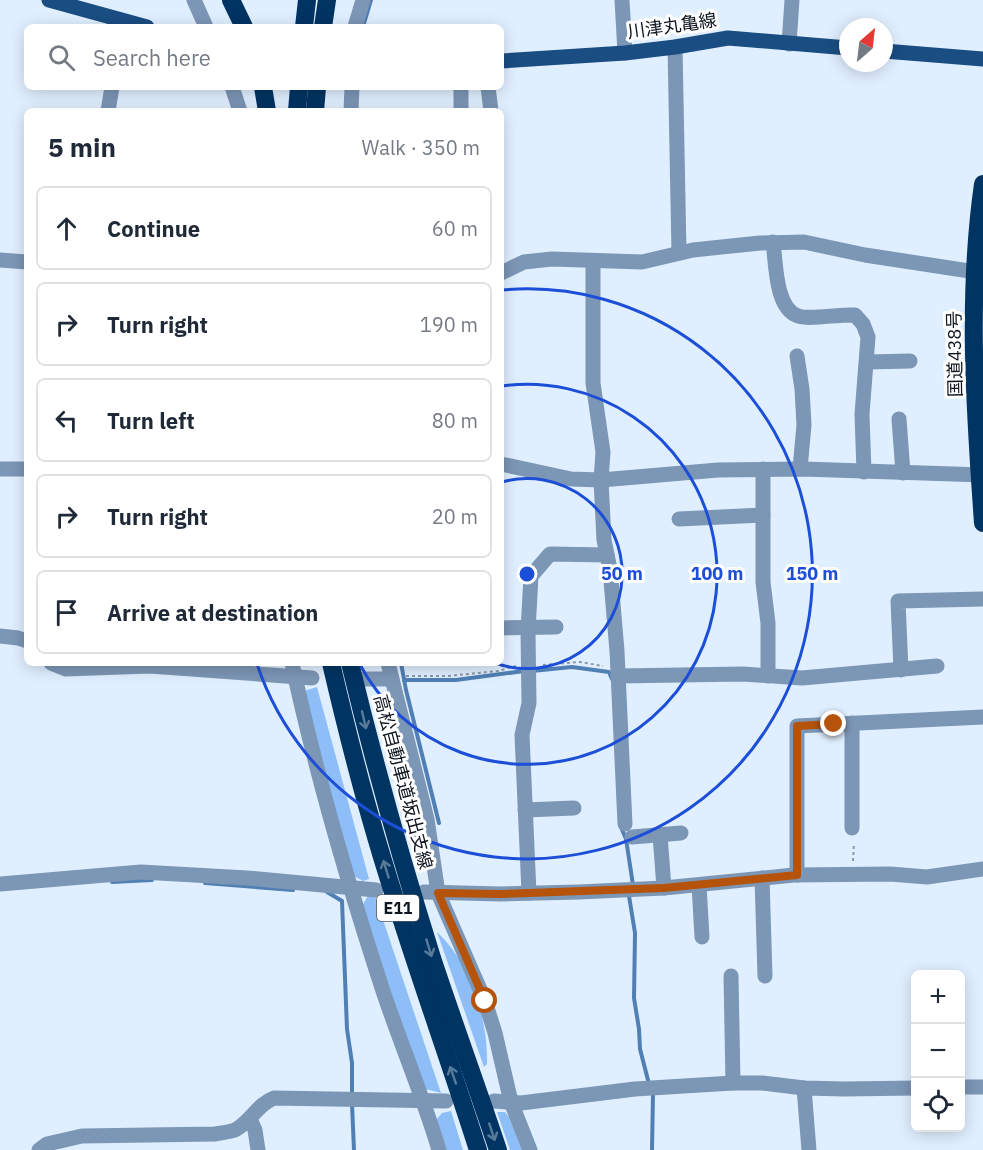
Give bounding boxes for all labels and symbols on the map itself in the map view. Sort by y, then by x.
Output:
street label: 川津丸亀線 [626,8,718,43]
north arrow [839,18,893,72]
street label: 国道438号 [942,311,967,397]
text: 50 m [601,562,643,585]
text: 100 m [691,562,743,585]
text: 150 m [786,562,838,585]
centre of rings [517,564,537,584]
street label: 高松自動車道坂出支線 [369,692,438,872]
one-way arrow [358,710,370,729]
route end [820,710,846,736]
one-way arrow [380,860,391,879]
road number: E11 [377,895,419,921]
one-way arrow [425,938,436,957]
route start [471,987,497,1013]
one-way arrow [447,1066,458,1084]
one-way arrow [487,1122,498,1141]

